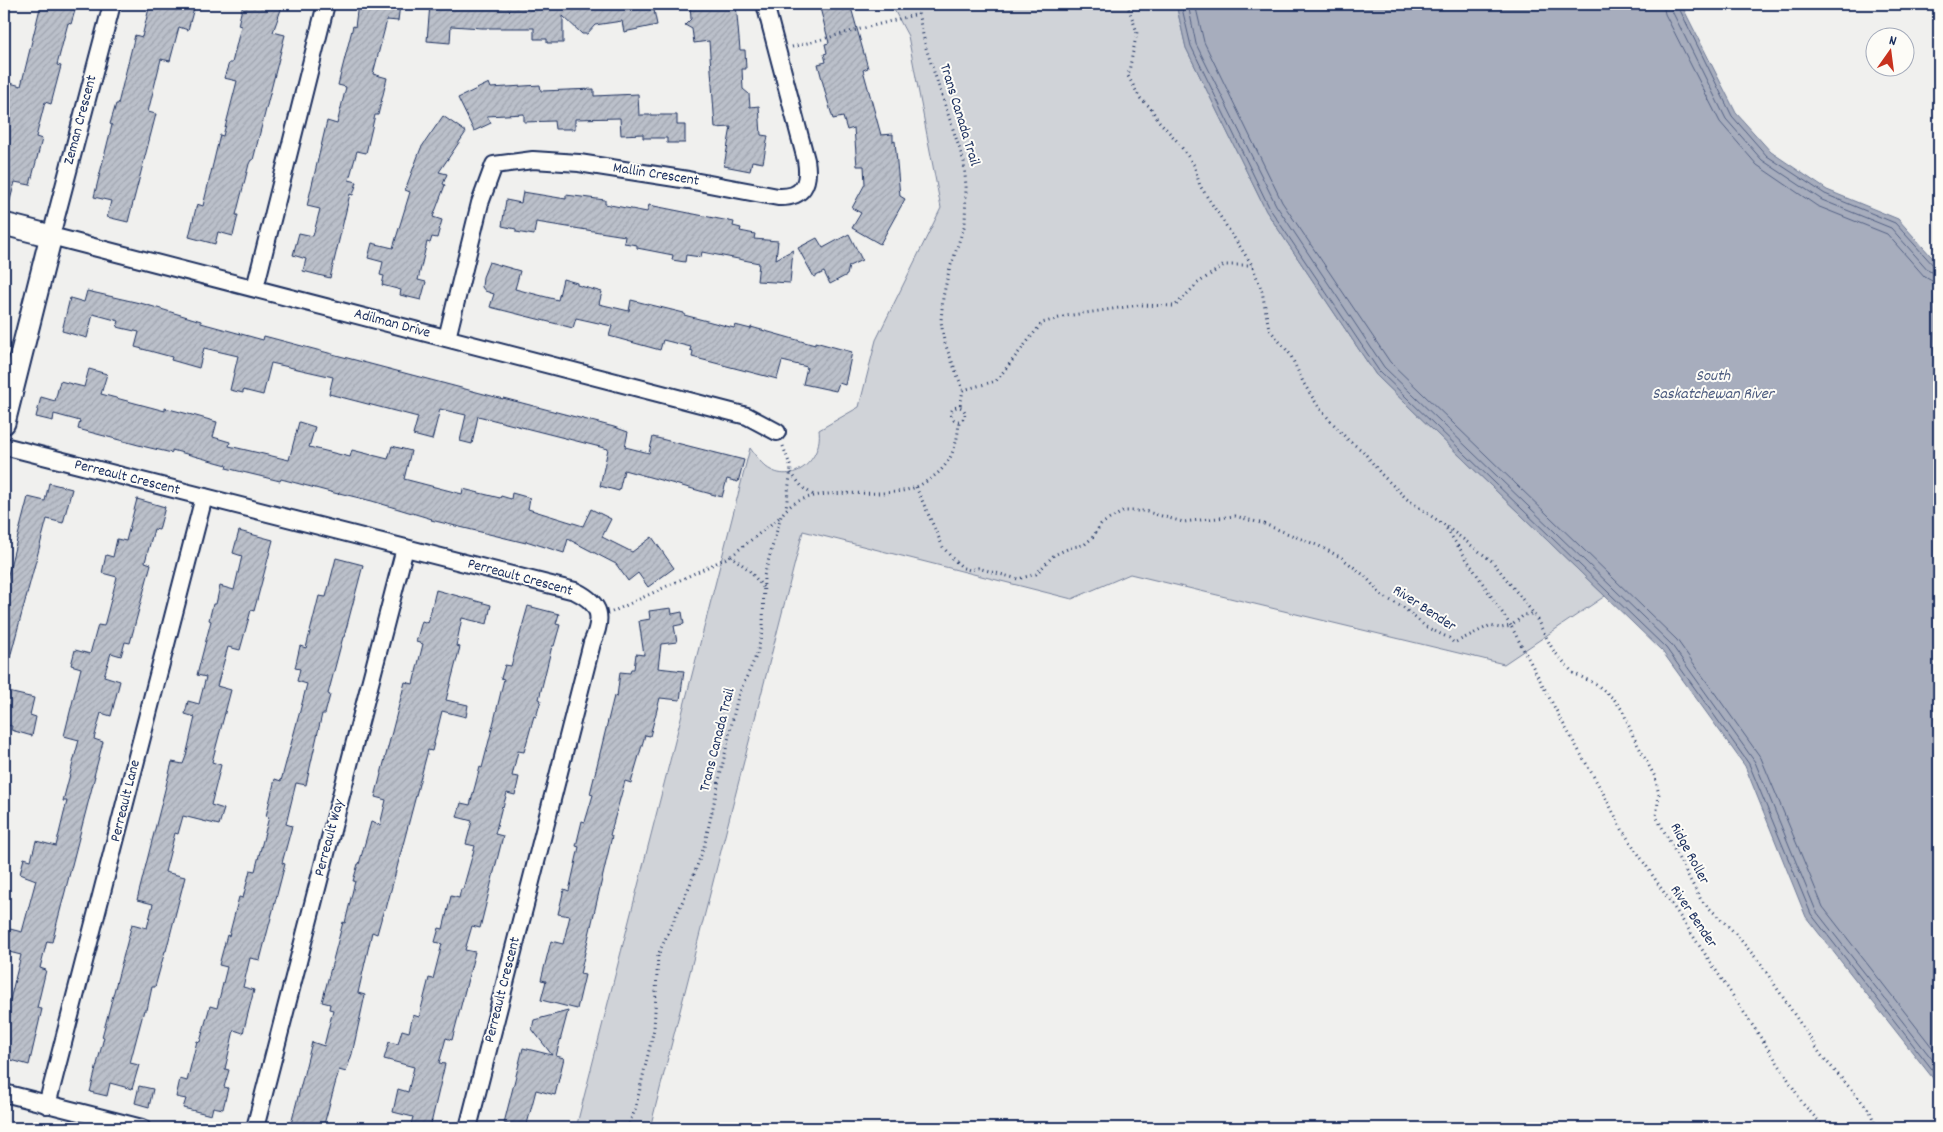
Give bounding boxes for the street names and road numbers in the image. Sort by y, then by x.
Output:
street label: Trans Canada Trail [933,61,985,169]
street label: Zeman Crescent [58,72,104,167]
street label: Mallin Crescent [611,157,701,193]
street label: Adilman Drive [351,303,433,345]
street label: Perreault Crescent [72,454,183,502]
street label: Perreault Crescent [465,553,576,603]
street label: River Bender [1388,580,1460,638]
street label: Trans Canada Trail [694,685,742,794]
street label: Perreault Lane [105,757,147,844]
street label: Perreault Way [309,796,351,879]
street label: Ridge Roller [1664,819,1715,889]
street label: River Bender [1664,881,1722,953]
street label: Perreault Crescent [479,934,527,1045]

